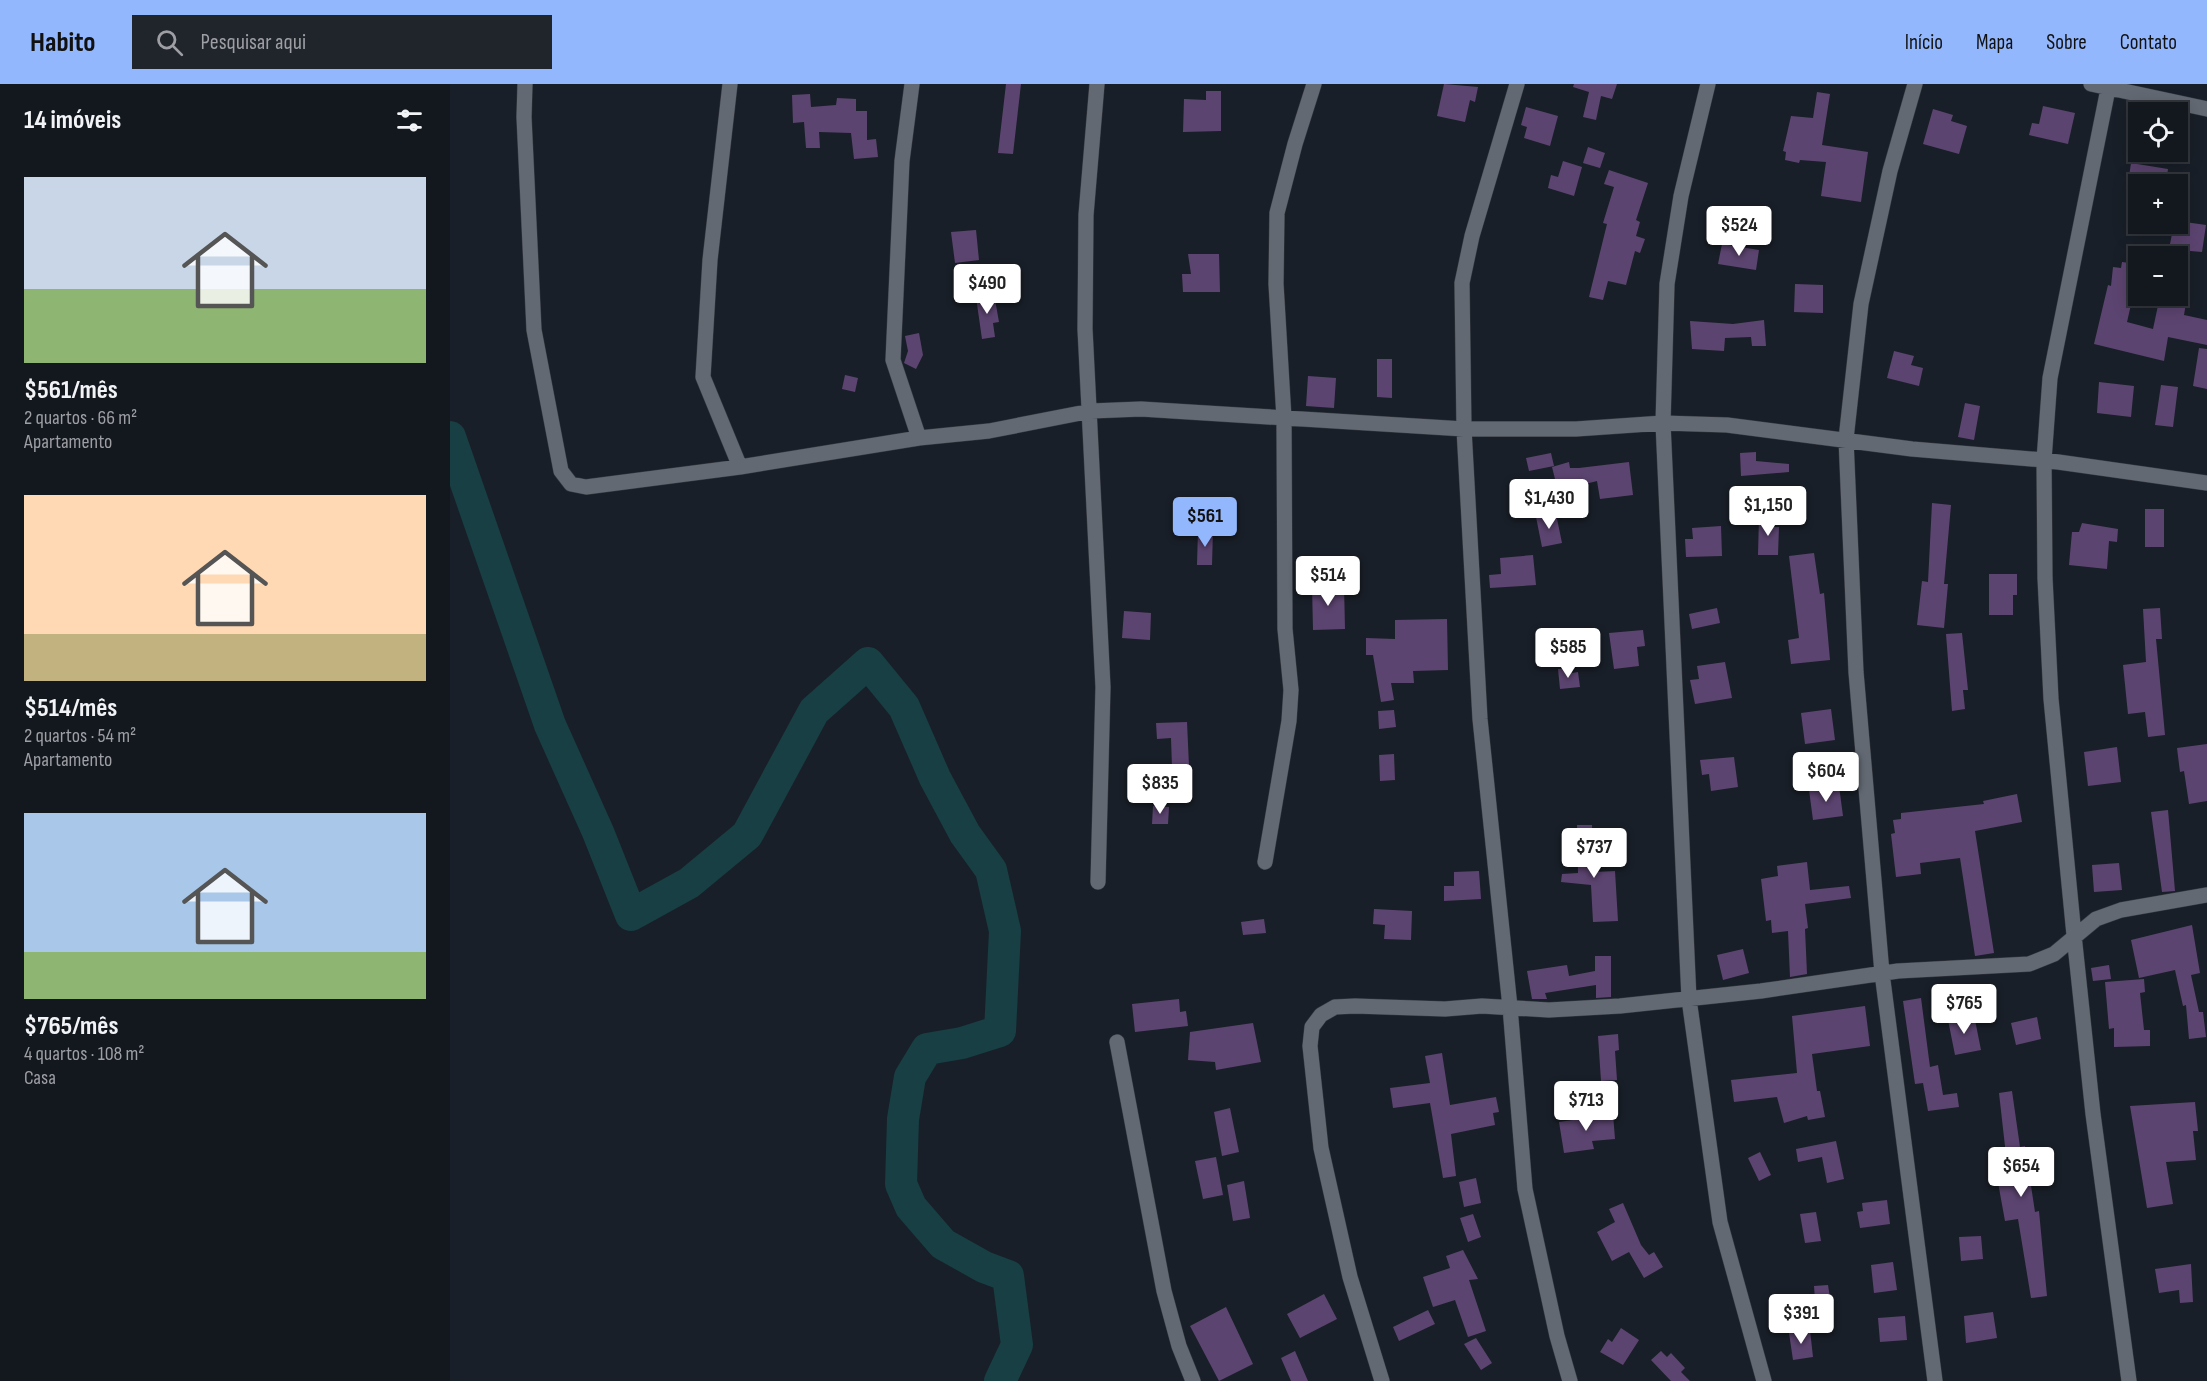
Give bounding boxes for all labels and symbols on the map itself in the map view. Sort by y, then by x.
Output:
pin: $524 [1703,206,1775,257]
pin: $490 [951,264,1023,315]
pin: $1,430 [1500,479,1598,530]
pin: $1,150 [1719,486,1817,537]
pin: $561 [1169,497,1241,548]
pin: $514 [1292,556,1364,607]
pin: $585 [1532,628,1604,679]
pin: $604 [1790,752,1862,803]
pin: $835 [1124,764,1196,815]
pin: $737 [1558,828,1630,879]
pin: $765 [1928,984,2000,1035]
pin: $713 [1550,1081,1622,1132]
pin: $654 [1985,1147,2057,1198]
pin: $391 [1765,1294,1837,1345]

